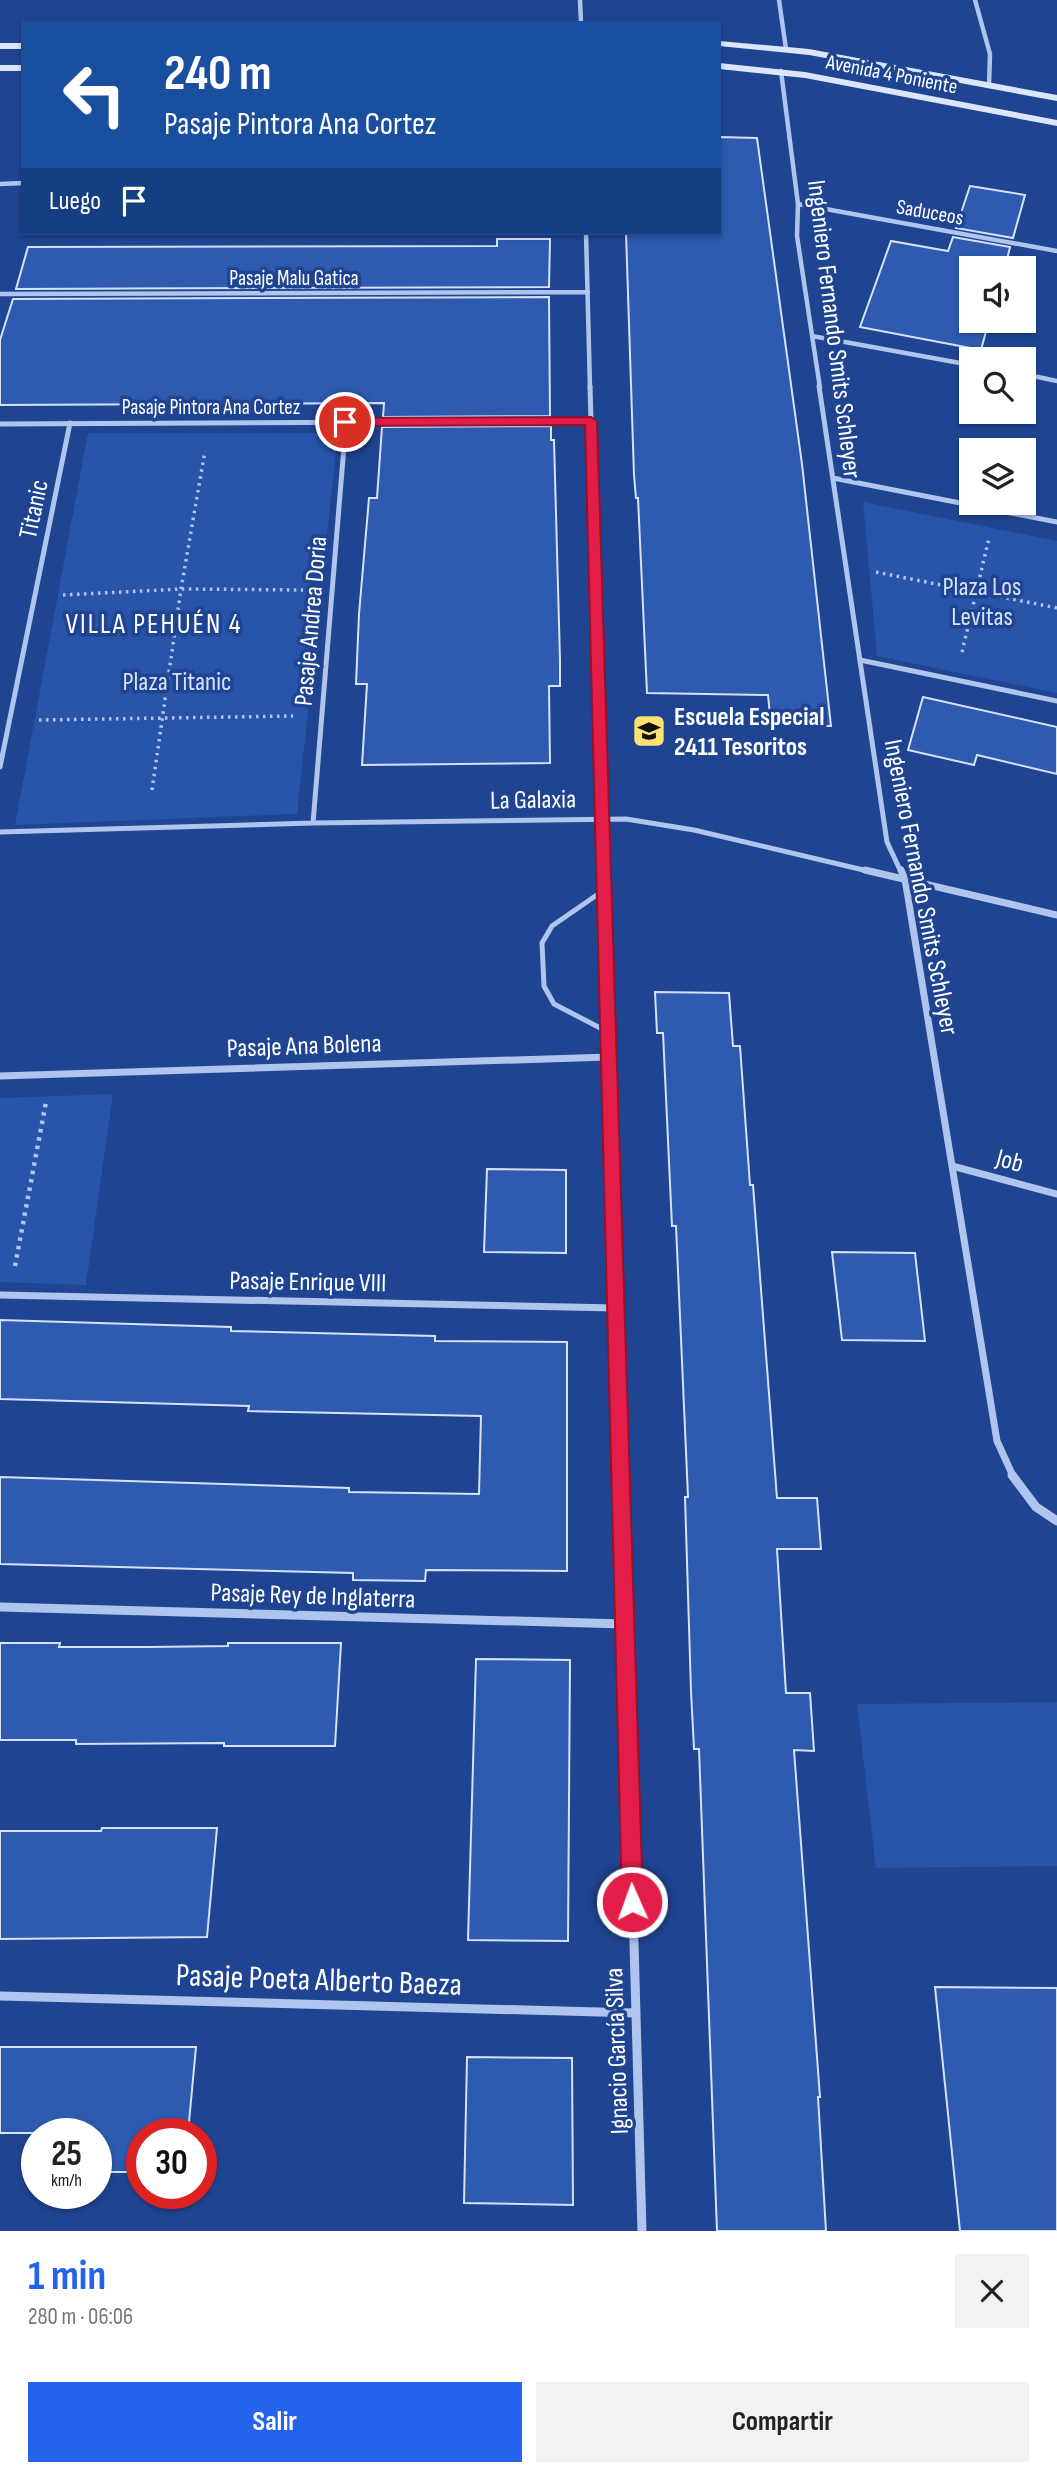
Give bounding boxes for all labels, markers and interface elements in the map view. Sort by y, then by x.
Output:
text: 240 m [164,45,272,104]
icon: left [49,49,140,140]
street label: Avenida 4 Poniente [823,49,960,99]
text: Pasaje Pintora Ana Cortez [164,105,436,144]
street label: Ingeniero Fernando Smits Schleyer [800,178,867,481]
icon: arrive [115,182,153,220]
text: Luego [49,186,101,217]
street label: Saduceos [894,194,965,231]
map controls [959,256,1036,515]
button: sound [959,256,1036,333]
street label: Pasaje Malu Gatica [229,266,359,291]
button: search [959,347,1036,424]
pin [315,392,375,452]
street label: Pasaje Pintora Ana Cortez [122,395,301,420]
icon: arrive [326,403,364,441]
button: layers [959,438,1036,515]
street label: Titanic [13,477,56,542]
street label: Pasaje Andrea Doria [289,535,334,707]
park label: Plaza Los Levitas [943,572,1021,633]
district label: VILLA PEHUÉN 4 [65,608,243,641]
park label: Plaza Titanic [123,667,231,698]
place label: Escuela Especial 2411 Tesoritos [674,702,824,763]
school or university icon: Escuela Especial 2411 Tesoritos [630,712,668,750]
street label: Ingeniero Fernando Smits Schleyer [877,737,964,1038]
street label: La Galaxia [490,784,576,817]
street label: Pasaje Ana Bolena [226,1028,382,1065]
street label: Job [992,1143,1027,1180]
street label: Pasaje Enrique VIII [229,1266,387,1299]
street label: Pasaje Rey de Inglaterra [210,1577,416,1616]
position arrow [595,1865,669,1939]
street label: Pasaje Poeta Alberto Baeza [175,1956,463,2005]
street label: Ignacio García Silva [599,1967,636,2135]
speed limit sign: 30 [126,2118,217,2209]
text: 25 [51,2133,82,2176]
text: km/h [51,2170,82,2191]
text: 1 min [28,2251,106,2302]
button: close [955,2254,1029,2328]
text: 280 m · 06:06 [28,2303,133,2331]
button: Salir [28,2382,522,2462]
button: Compartir [536,2382,1029,2462]

